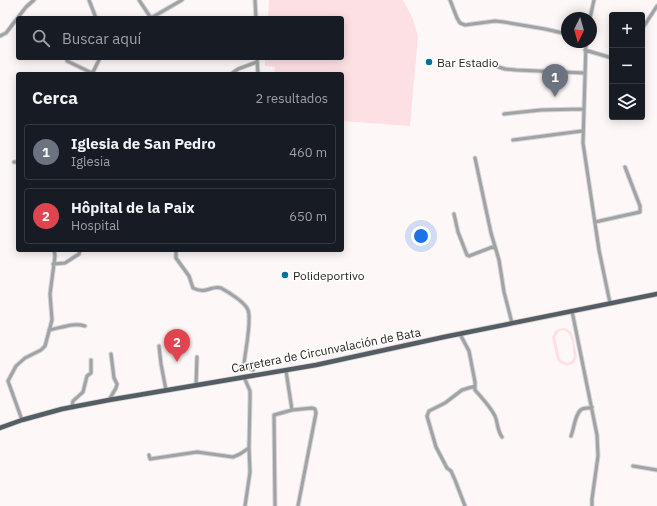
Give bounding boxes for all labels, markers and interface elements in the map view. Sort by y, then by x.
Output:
north arrow [561,12,597,48]
map controls [609,12,645,120]
button: + [609,12,645,48]
search box [16,16,344,60]
icon: search [30,27,52,49]
text: Buscar aquí [62,29,141,48]
button: − [609,48,645,84]
place label: Bar Estadio [437,55,499,70]
marker: Bar Estadio [424,57,434,67]
pin: 1 [542,64,568,97]
button: layers [609,84,645,120]
text: Cerca [32,87,78,109]
text: 2 resultados [255,90,328,107]
text: Iglesia de San Pedro [71,134,216,153]
text: 1 [42,144,50,161]
text: 460 m [289,144,327,161]
text: Iglesia [71,153,110,170]
text: Hôpital de la Paix [71,198,195,217]
text: 2 [42,208,50,225]
text: 650 m [289,208,327,225]
text: Hospital [71,217,120,234]
your location [411,226,431,246]
place label: Polideportivo [293,268,365,283]
marker: Polideportivo [280,270,290,280]
street label: Carretera de Circunvalación de Bata [230,324,423,376]
pin: 2 [164,329,190,362]

